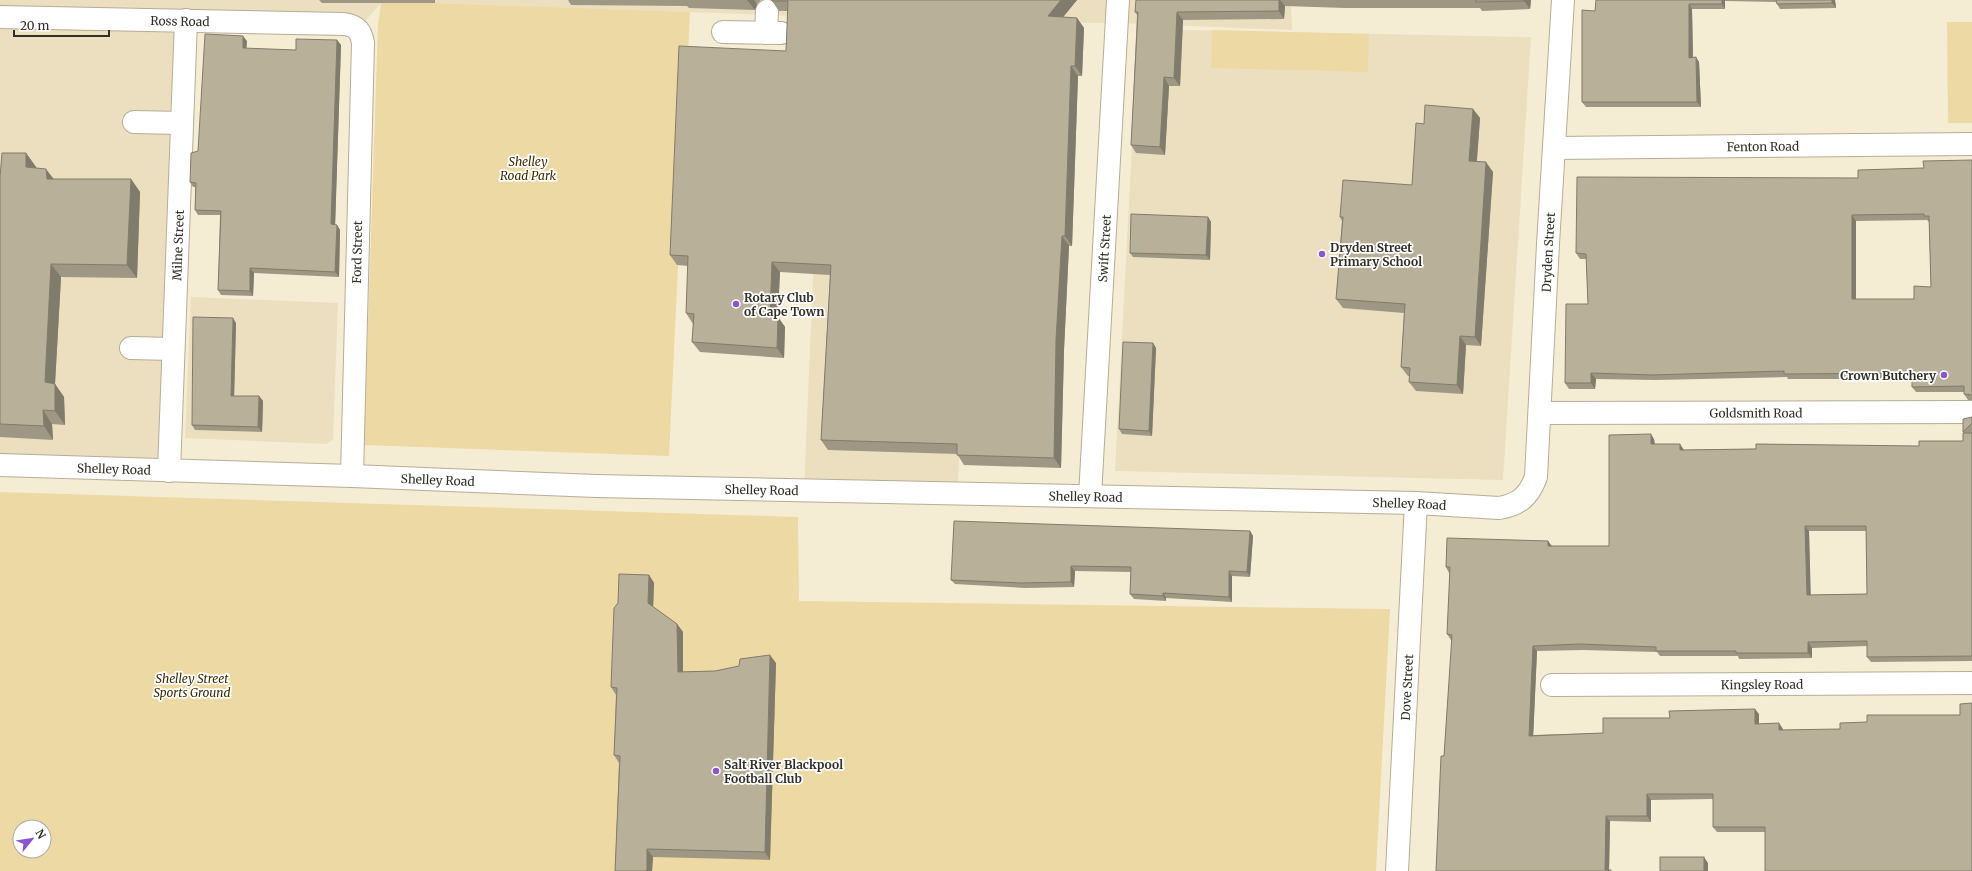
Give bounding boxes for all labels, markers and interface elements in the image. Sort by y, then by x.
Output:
scale bar [14,12,109,38]
street label: Ross Road [150,13,210,29]
text: 20 m [20,18,49,33]
street label: Fenton Road [1727,138,1799,154]
park label: Shelley Road Park [500,154,557,183]
street label: Milne Street [169,209,186,281]
street label: Dryden Street [1538,211,1557,293]
street label: Swift Street [1095,214,1113,283]
street label: Ford Street [349,220,365,284]
place label: Dryden Street Primary School [1330,240,1422,269]
marker: Dryden Street Primary School [1317,249,1327,259]
place label: Rotary Club of Cape Town [744,290,824,319]
marker: Rotary Club of Cape Town [731,299,741,309]
place label: Crown Butchery [1840,368,1937,383]
marker: Crown Butchery [1939,370,1949,380]
street label: Goldsmith Road [1710,405,1802,420]
street label: Shelley Road [77,460,151,477]
street label: Shelley Road [401,471,475,489]
street label: Shelley Road [724,481,799,498]
street label: Shelley Road [1048,488,1123,504]
street label: Shelley Road [1372,495,1447,512]
street label: Dove Street [1397,653,1416,721]
park label: Shelley Street Sports Ground [153,671,231,700]
street label: Kingsley Road [1721,676,1803,692]
place label: Salt River Blackpool Football Club [724,757,843,786]
marker: Salt River Blackpool Football Club [711,766,721,776]
north arrow [12,819,52,859]
text: N [32,827,49,842]

